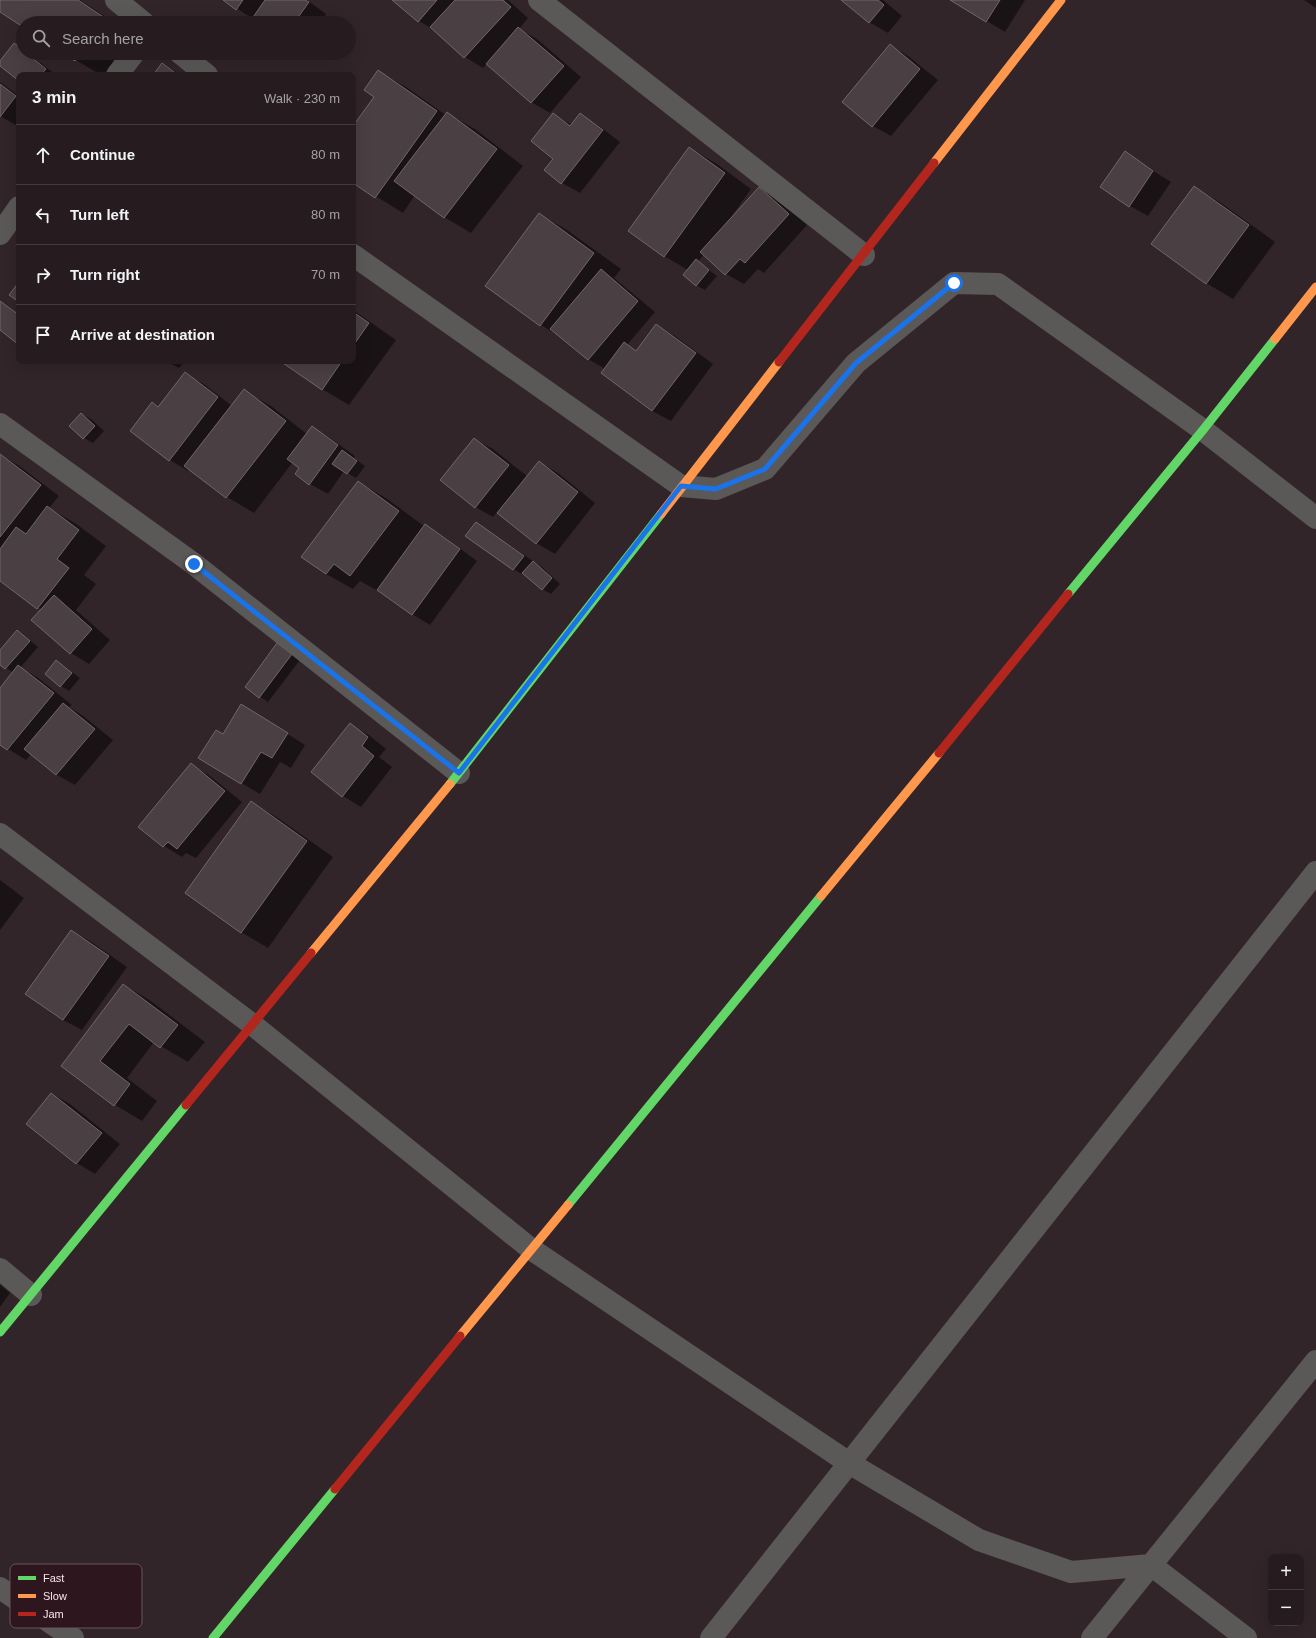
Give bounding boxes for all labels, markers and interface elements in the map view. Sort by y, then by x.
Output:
search box [16,16,356,60]
icon: search [30,27,52,49]
text: Search here [62,30,144,47]
text: 3 min [32,88,76,107]
text: Walk · 230 m [264,91,340,106]
icon: ahead [32,144,54,166]
text: Continue [70,146,135,163]
text: 80 m [311,147,340,162]
icon: left [32,204,54,226]
text: Turn left [70,206,129,223]
text: 80 m [311,207,340,222]
icon: right [32,264,54,286]
text: Turn right [70,266,140,283]
text: 70 m [311,267,340,282]
route start [945,274,963,292]
icon: arrive [32,324,54,346]
text: Arrive at destination [70,326,215,343]
route end [185,555,203,573]
map controls [1268,1554,1304,1626]
button: + [1268,1554,1304,1590]
legend [10,1564,142,1628]
text: Fast [43,1572,64,1584]
text: Slow [43,1590,67,1602]
button: − [1268,1590,1304,1626]
text: Jam [43,1608,64,1620]

